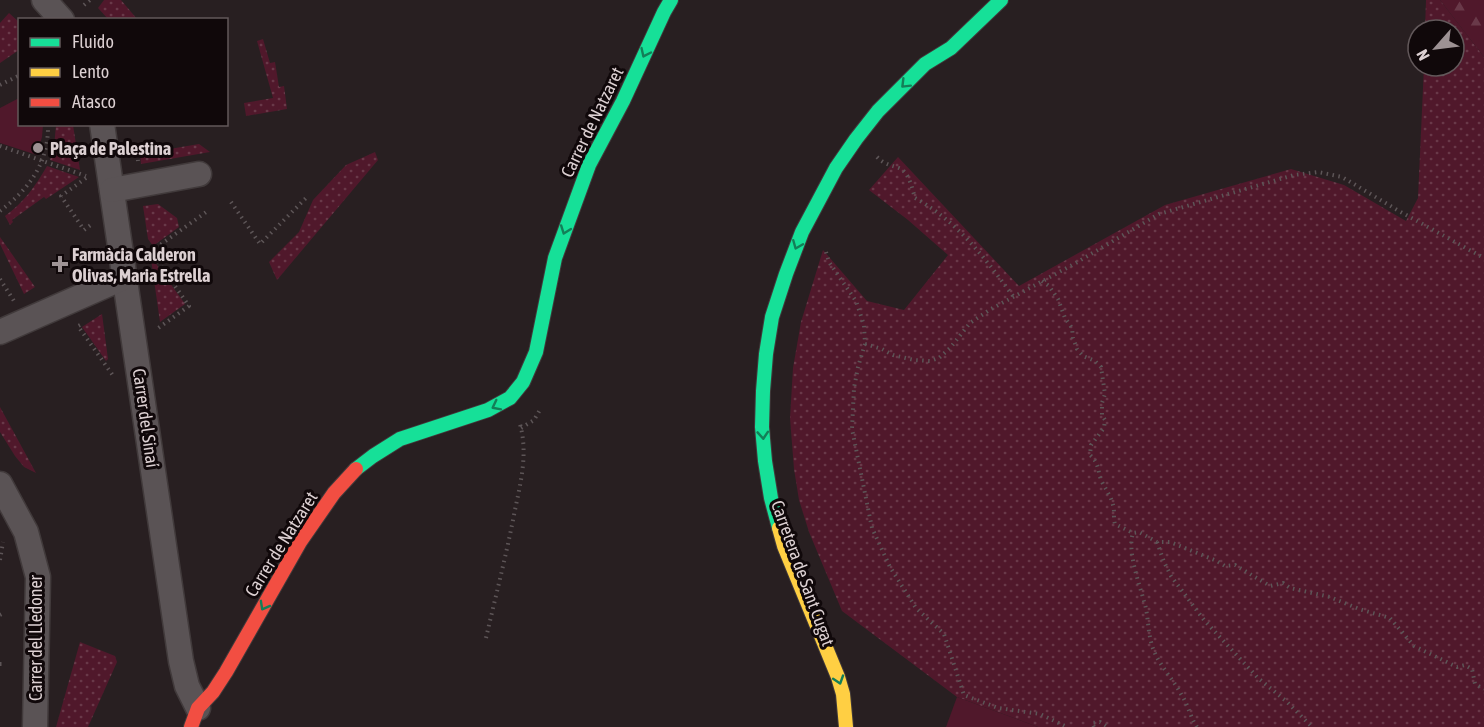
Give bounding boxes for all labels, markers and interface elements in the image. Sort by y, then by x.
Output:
legend [18,18,228,126]
north arrow [1406,18,1466,78]
text: Fluido [72,31,114,52]
one-way arrow [641,46,653,57]
text: N [1413,47,1433,63]
text: Lento [72,61,109,82]
street label: Carrer de Natzaret [556,64,628,180]
one-way arrow [901,78,912,88]
text: Atasco [72,91,116,112]
place label: Plaça de Palestina [50,138,171,159]
marker: Plaça de Palestina [31,141,45,155]
one-way arrow [560,224,572,235]
one-way arrow [792,238,804,249]
place label: Farmàcia Calderon Olivas, Maria Estrella [72,244,210,286]
marker: Farmàcia Calderon Olivas, Maria Estrella [53,257,67,271]
street label: Carrer del Sinaí [129,367,163,469]
one-way arrow [492,399,503,410]
one-way arrow [756,430,769,439]
street label: Carrer de Natzaret [240,488,322,600]
street label: Carretera de Sant Cugat [767,497,839,649]
street label: Carrer del Lledoner [25,574,46,701]
one-way arrow [260,600,271,610]
one-way arrow [831,674,844,685]

